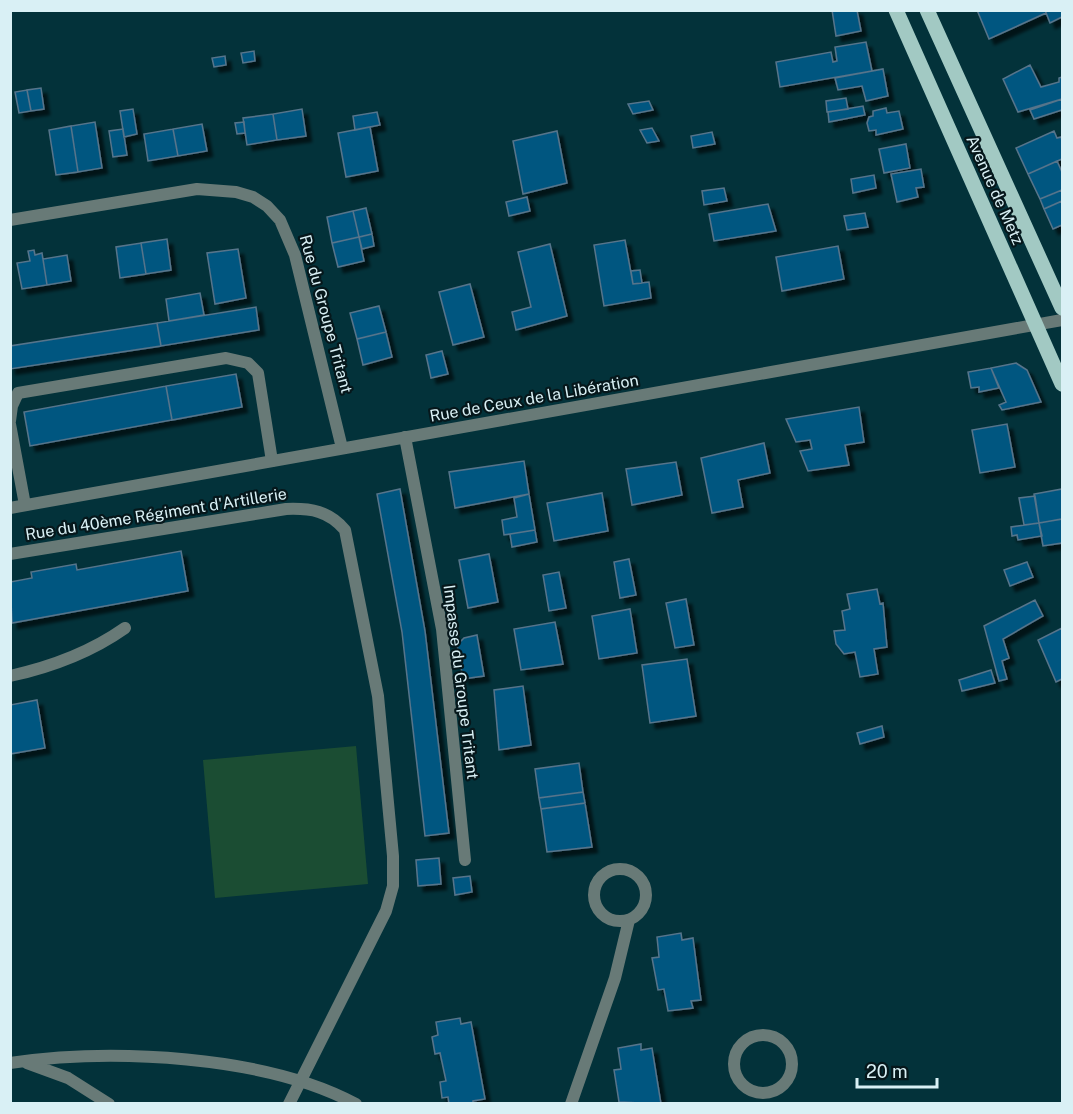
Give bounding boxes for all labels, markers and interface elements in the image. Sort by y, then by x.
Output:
street label: Avenue de Metz [962,132,1028,248]
street label: Rue du Groupe Tritant [296,233,356,395]
street label: Rue de Ceux de la Libération [428,370,640,426]
street label: Rue du 40ème Régiment d'Artillerie [24,484,288,544]
street label: Impasse du Groupe Tritant [440,584,482,780]
scale bar [857,1051,936,1089]
text: 20 m [866,1061,908,1082]

